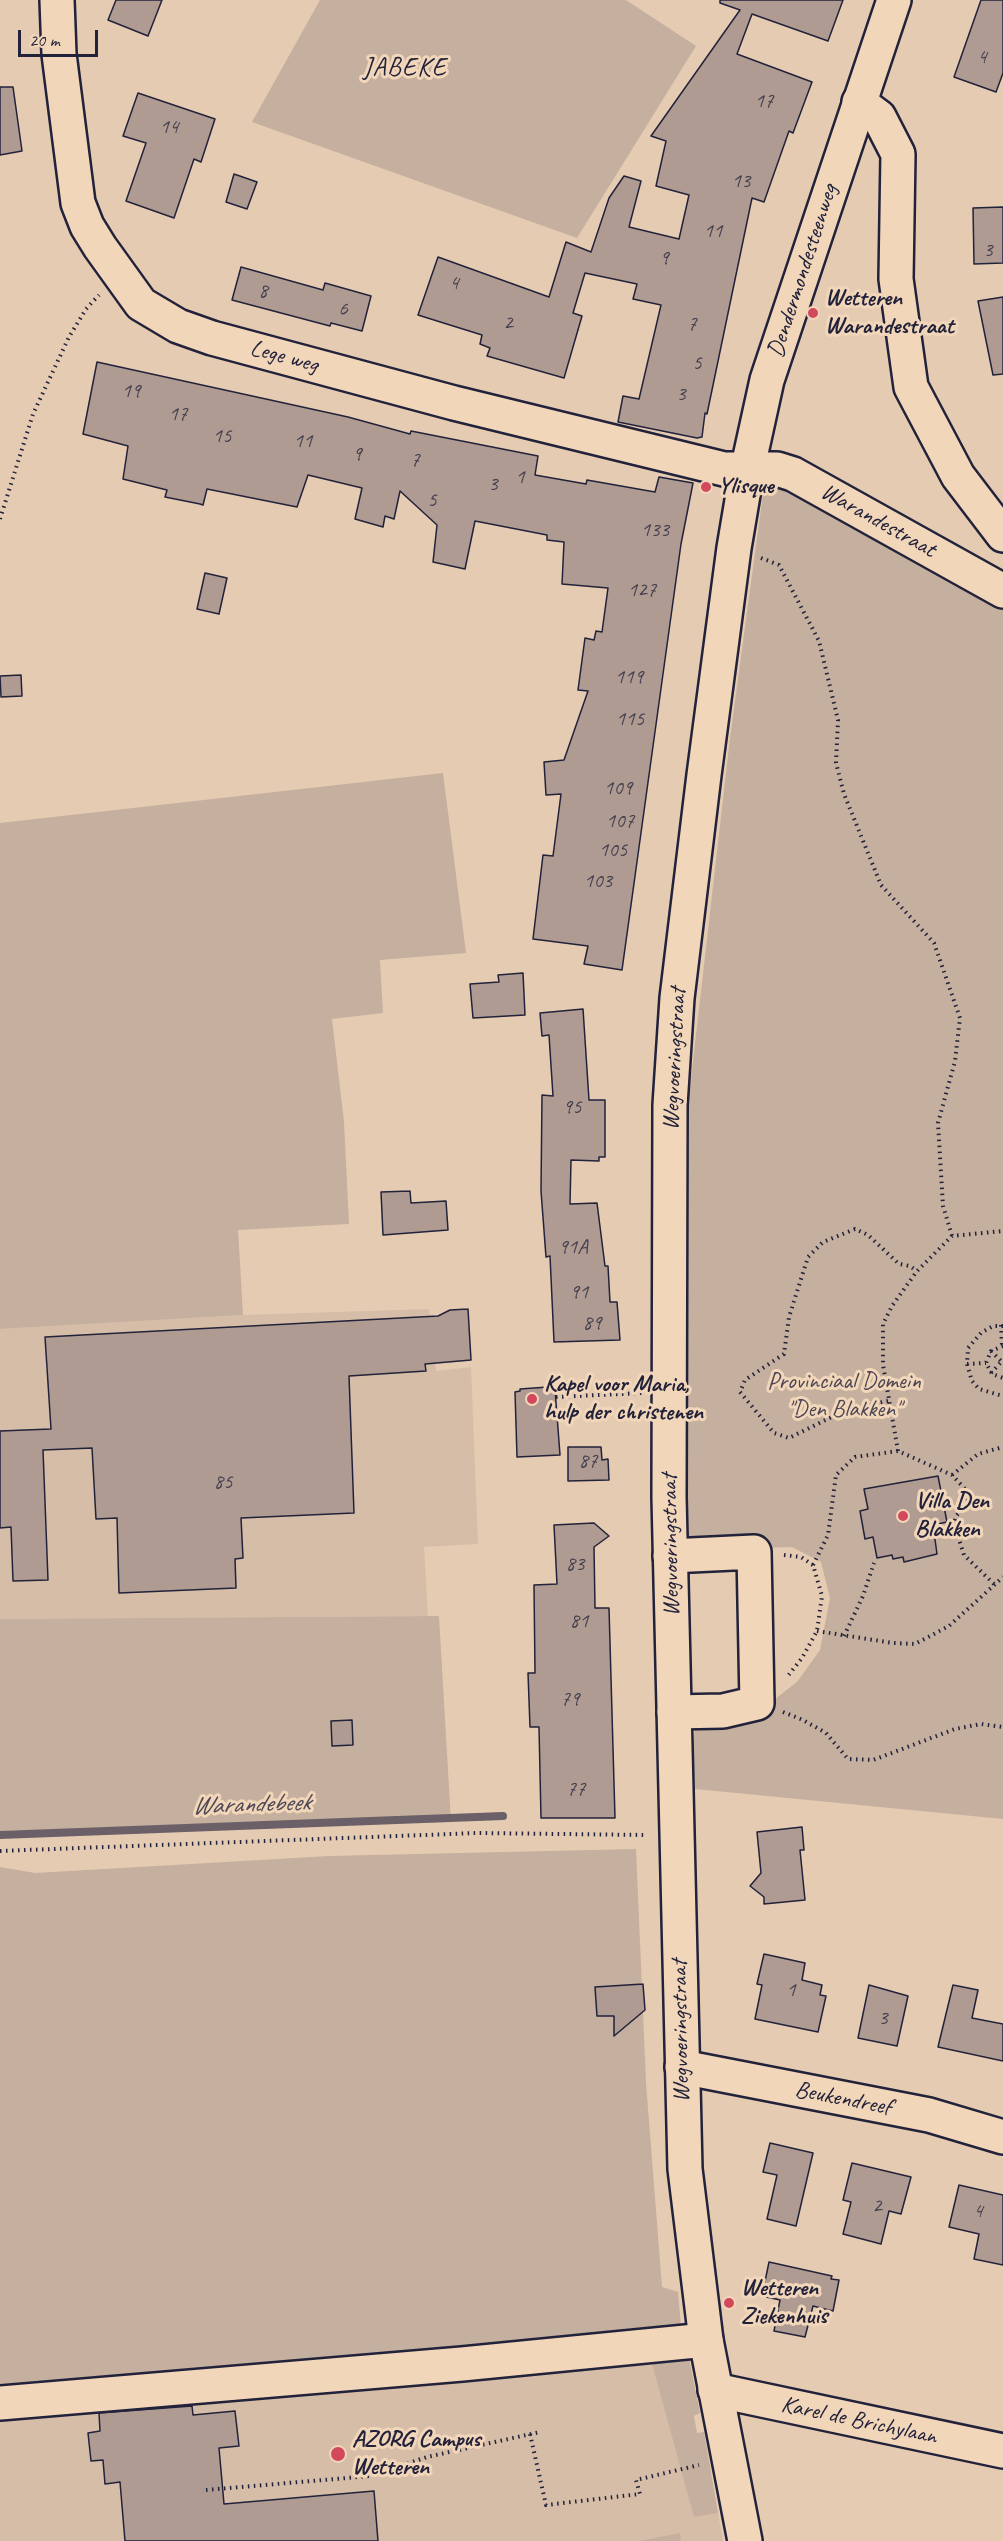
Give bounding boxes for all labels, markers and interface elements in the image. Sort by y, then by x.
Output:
scale bar [21,18,100,56]
text: 20 m [29,29,60,51]
house number: 4 [977,44,987,70]
district label: JABEKE [363,52,447,84]
house number: 17 [755,88,773,114]
house number: 14 [160,114,178,140]
house number: 13 [732,168,750,194]
street label: Dendermondesteenweg [762,181,844,361]
house number: 11 [704,218,722,244]
house number: 3 [983,237,993,263]
house number: 9 [659,245,669,271]
house number: 4 [449,270,459,296]
house number: 8 [258,278,268,304]
place label: Wetteren Warandestraat [825,285,954,341]
house number: 6 [338,296,348,322]
marker: Wetteren Warandestraat [806,306,820,320]
house number: 2 [503,310,513,336]
house number: 7 [687,311,697,337]
street label: Lege weg [247,334,321,380]
house number: 5 [692,350,702,376]
house number: 19 [122,378,140,404]
house number: 3 [676,381,686,407]
house number: 17 [169,401,187,427]
house number: 15 [213,423,231,449]
house number: 11 [294,428,312,454]
house number: 9 [352,441,362,467]
house number: 7 [410,447,420,473]
house number: 1 [515,464,525,490]
house number: 3 [488,471,498,497]
place label: Ylisque [718,473,773,501]
street label: Warandestraat [816,478,940,564]
marker: Ylisque [699,480,713,494]
house number: 5 [427,487,437,513]
house number: 133 [641,517,669,543]
house number: 127 [628,577,656,603]
house number: 119 [615,664,643,690]
house number: 115 [616,706,644,732]
house number: 109 [604,775,632,801]
house number: 107 [606,808,634,834]
house number: 105 [599,837,627,863]
house number: 103 [584,868,612,894]
street label: Wegvoeringstraat [657,987,693,1131]
house number: 95 [563,1094,581,1120]
house number: 91A [558,1234,588,1260]
house number: 91 [570,1279,588,1305]
house number: 89 [583,1310,601,1336]
park label: Provinciaal Domein "Den Blakken" [767,1368,921,1424]
place label: Kapel voor Maria, hulp der christenen [544,1371,703,1427]
marker: Kapel voor Maria, hulp der christenen [525,1392,539,1406]
house number: 87 [579,1448,597,1474]
house number: 85 [214,1469,232,1495]
street label: Wegvoeringstraat [655,1473,687,1617]
place label: Villa Den Blakken [915,1488,989,1544]
marker: Villa Den Blakken [896,1509,910,1523]
house number: 83 [566,1551,584,1577]
house number: 81 [570,1608,588,1634]
house number: 79 [561,1686,579,1712]
house number: 77 [567,1776,585,1802]
water label: Warandebeek [192,1787,310,1823]
street label: Wegvoeringstraat [665,1959,697,2103]
house number: 1 [786,1977,796,2003]
house number: 3 [878,2005,888,2031]
street label: Beukendreef [793,2076,893,2122]
house number: 2 [872,2193,882,2219]
house number: 4 [973,2198,983,2224]
place label: Wetteren Ziekenhuis [741,2275,827,2331]
marker: Wetteren Ziekenhuis [722,2296,736,2310]
street label: Karel de Brichylaan [779,2390,939,2452]
place label: AZORG Campus Wetteren [352,2426,481,2482]
marker: AZORG Campus Wetteren [329,2445,347,2463]

